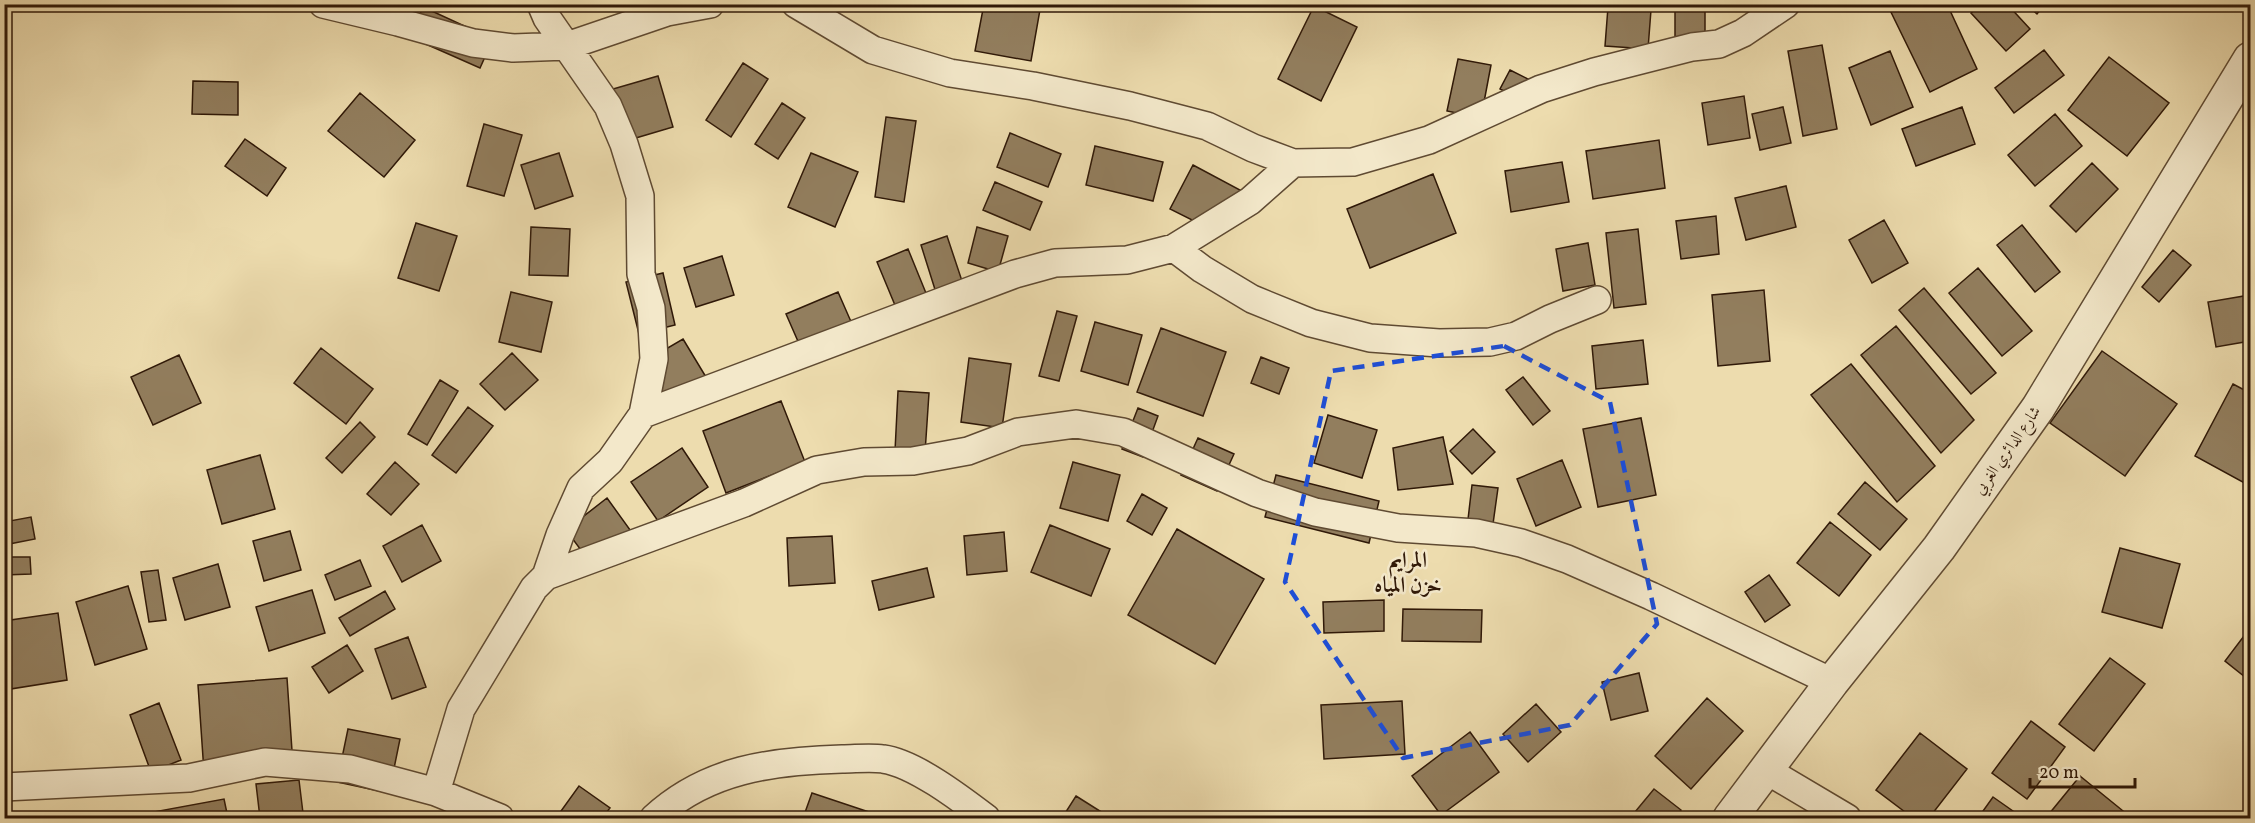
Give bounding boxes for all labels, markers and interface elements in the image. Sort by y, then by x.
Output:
street label: شارع الدائري الغربي [1969,402,2048,500]
district label: المرايم خزن المياه [1374,546,1442,602]
scale bar [2030,751,2135,789]
text: 20 m [2039,761,2079,786]

